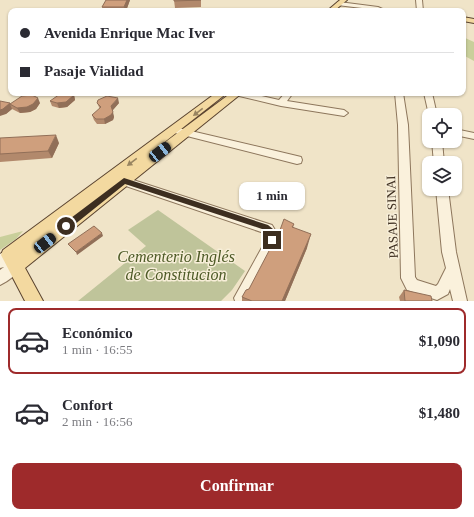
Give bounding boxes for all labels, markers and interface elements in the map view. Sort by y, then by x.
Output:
text: Avenida Enrique Mac Iver [44,25,215,41]
text: Pasaje Vialidad [44,63,144,79]
one-way arrow [192,107,203,116]
map controls [422,108,462,196]
button: locate [422,108,462,148]
car [147,140,173,164]
button: layers [422,156,462,196]
one-way arrow [126,158,137,166]
street label: PASAJE SINAI [383,175,401,259]
callout: 1 min [239,182,305,210]
text: 1 min [256,188,288,203]
route start [57,217,75,235]
car [32,231,58,255]
route end [263,231,281,249]
park label: Cementerio Inglés de Constitucion [117,248,235,283]
icon: car [14,323,50,359]
text: Económico [62,325,133,341]
text: $1,090 [419,333,460,349]
text: 1 min · 16:55 [62,342,132,357]
icon: car [14,395,50,431]
text: Confort [62,397,113,413]
text: $1,480 [419,405,460,421]
text: 2 min · 16:56 [62,414,132,429]
button: Confirmar [12,463,462,509]

